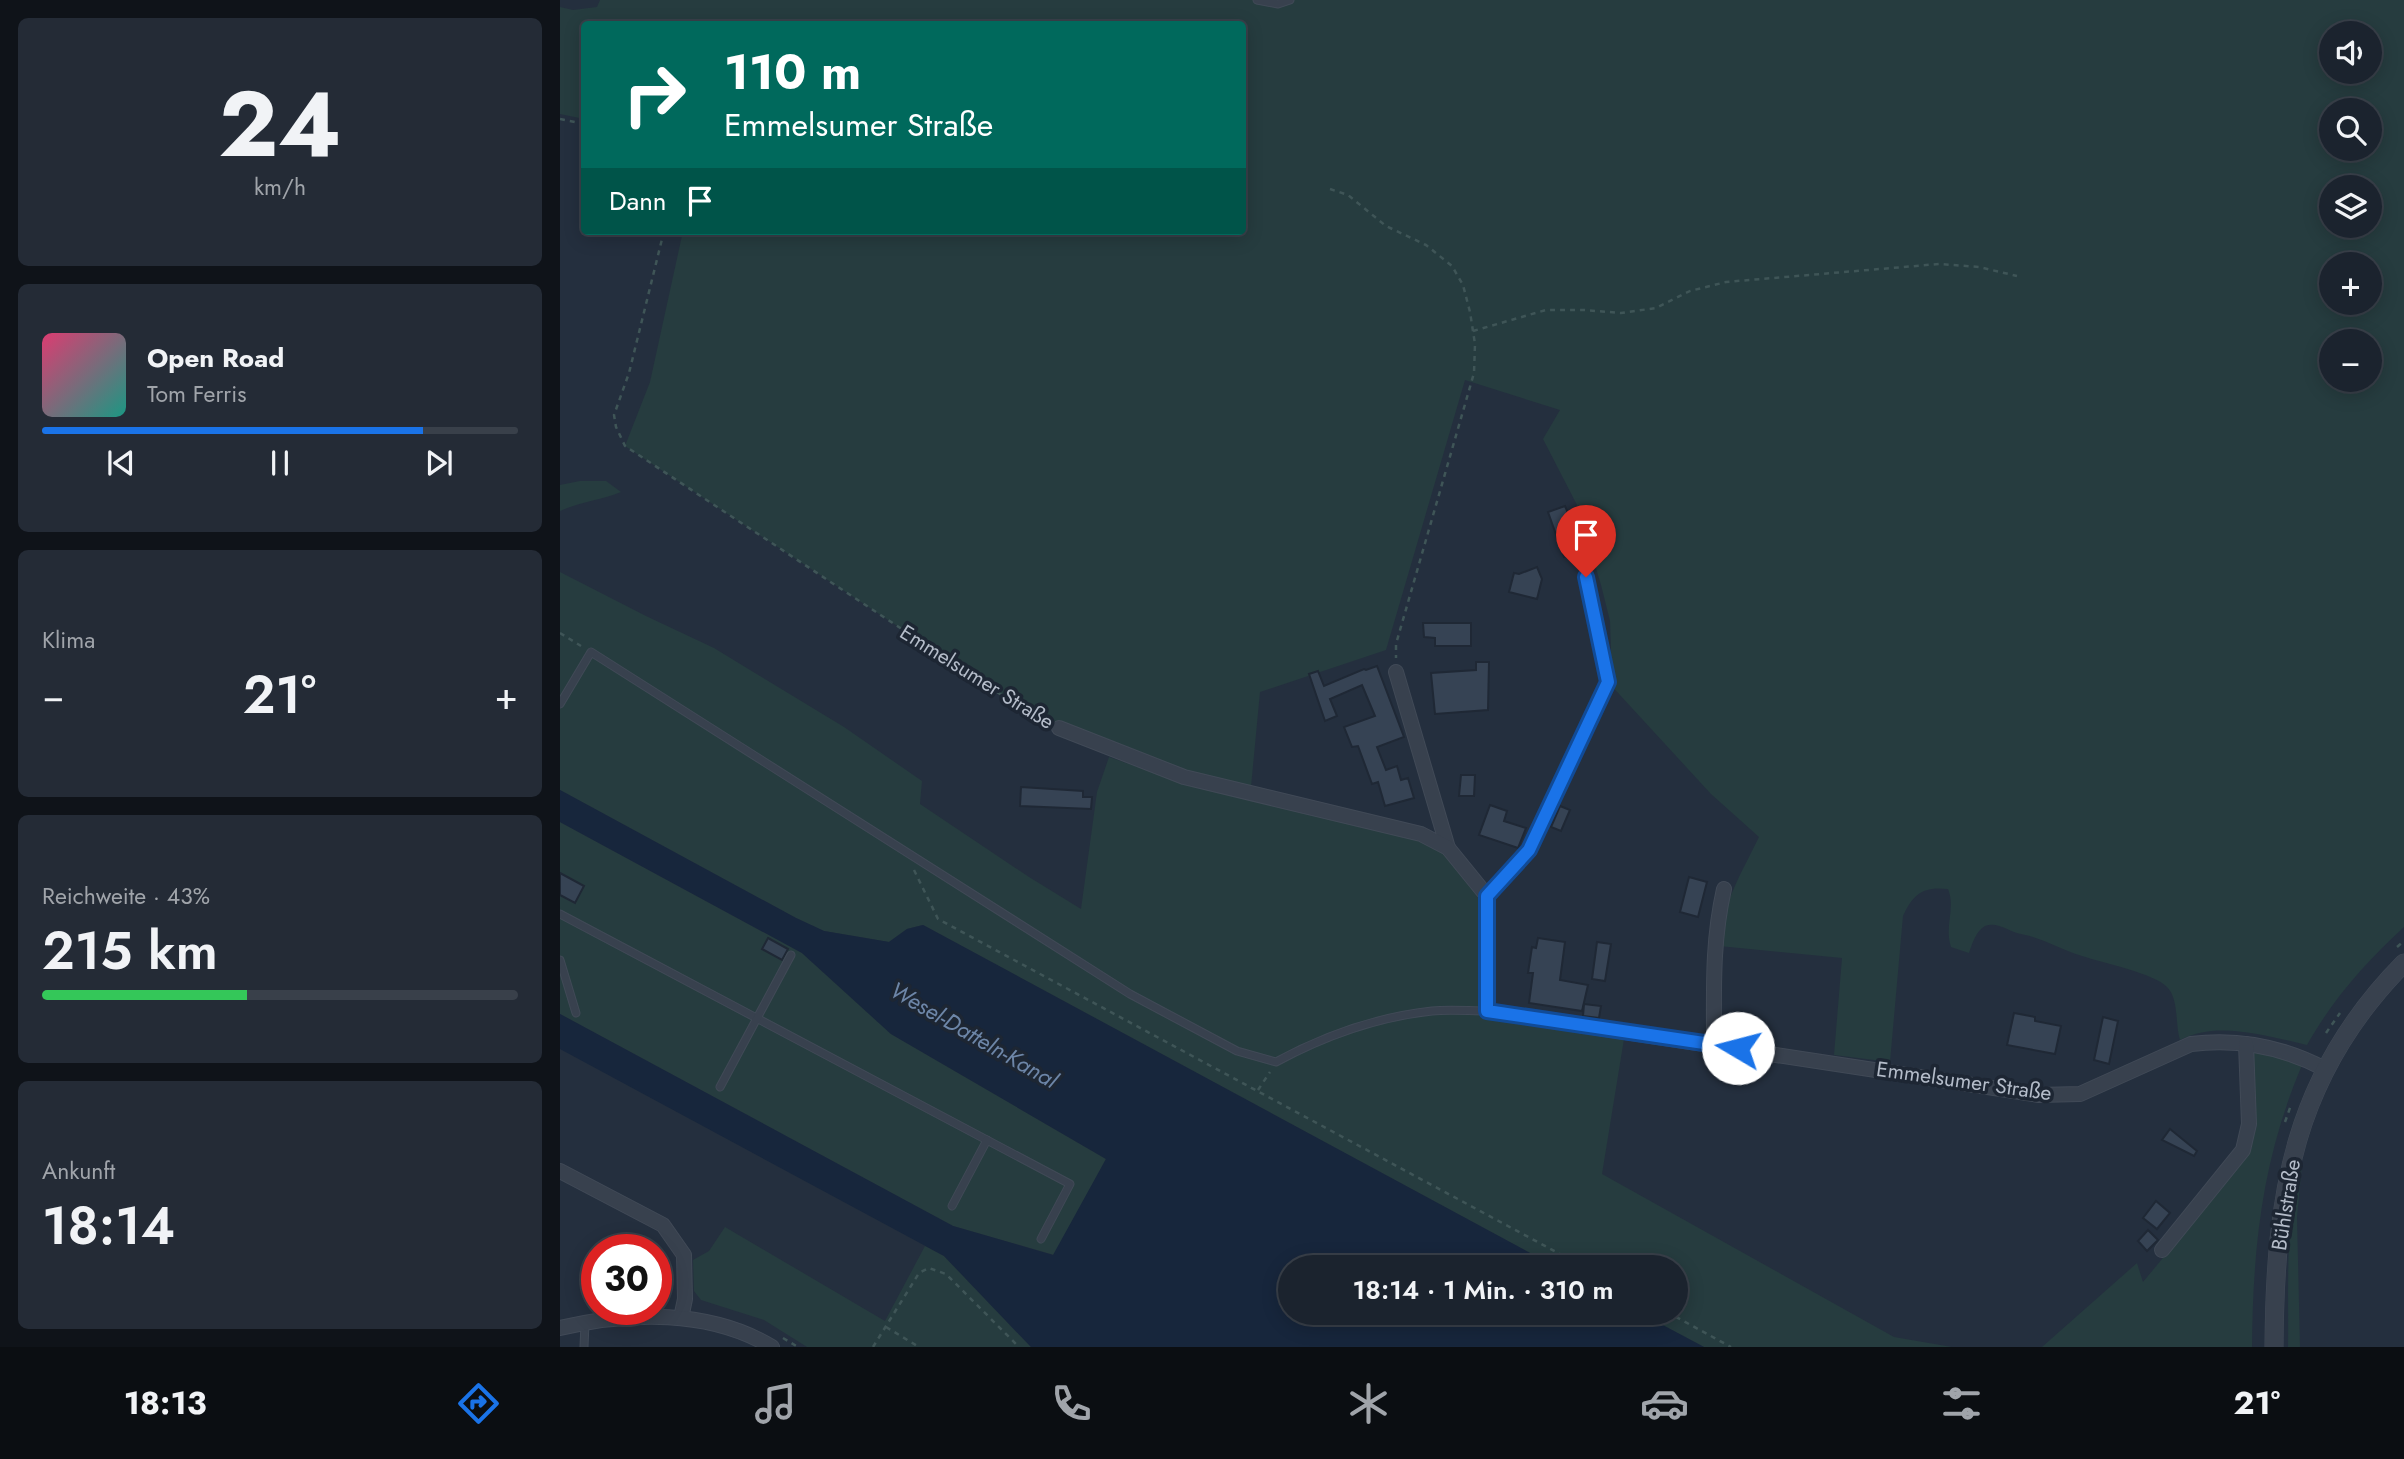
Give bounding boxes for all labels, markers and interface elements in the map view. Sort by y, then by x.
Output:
map controls [2319,21,2382,392]
button: sound [2319,21,2382,84]
text: 110 m [724,37,861,107]
icon: right [609,49,700,140]
text: 24 [218,59,342,190]
button: search [2319,98,2382,161]
text: Emmelsumer Straße [724,102,993,148]
text: km/h [254,170,306,204]
button: layers [2319,175,2382,238]
text: Dann [609,182,667,220]
icon: arrive [681,182,719,220]
button: + [2319,252,2382,315]
button: − [2319,329,2382,392]
text: Open Road [147,339,284,377]
text: Tom Ferris [147,377,246,411]
icon: previous [102,444,140,482]
icon: pause [261,444,299,482]
icon: next [420,444,458,482]
pin [1556,505,1616,577]
icon: arrive [1567,516,1605,554]
street label: Emmelsumer Straße [894,617,1060,737]
text: Klima [42,623,95,657]
text: 21° [243,657,316,733]
text: − [42,668,64,723]
text: + [495,668,518,723]
text: Reichweite · 43% [42,879,210,913]
text: 215 km [42,913,218,989]
water label: Wesel-Datteln-Kanal [884,973,1065,1097]
position arrow [1701,1011,1775,1085]
street label: Emmelsumer Straße [1874,1054,2054,1108]
text: Ankunft [42,1154,115,1188]
street label: Bühlstraße [2264,1157,2308,1253]
text: 18:14 [42,1188,175,1264]
speed limit sign: 30 [581,1234,672,1325]
text: 18:14 · 1 Min. · 310 m [1353,1271,1613,1309]
icon: directions [454,1379,503,1428]
icon: music [751,1379,800,1428]
icon: phone [1047,1379,1096,1428]
icon: climate [1344,1379,1393,1428]
icon: car [1640,1379,1689,1428]
icon: filters [1937,1379,1986,1428]
text: 18:13 [124,1380,207,1426]
text: 21° [2233,1380,2280,1426]

